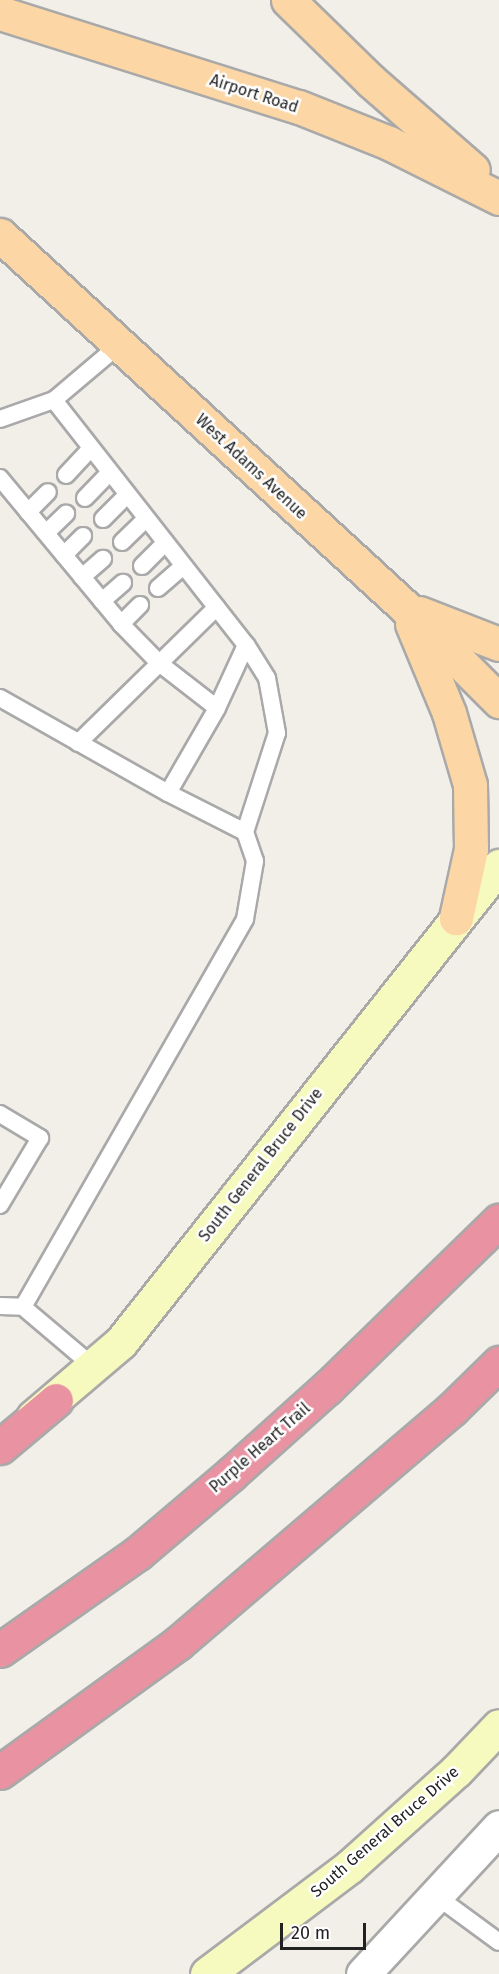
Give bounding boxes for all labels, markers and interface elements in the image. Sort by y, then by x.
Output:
street label: Airport Road [207,71,301,117]
street label: West Adams Avenue [191,410,311,524]
street label: South General Bruce Drive [195,1084,327,1246]
street label: Purple Heart Trail [206,1399,314,1497]
street label: South General Bruce Drive [307,1762,463,1902]
scale bar [283,1911,368,1949]
text: 20 m [291,1922,330,1944]

